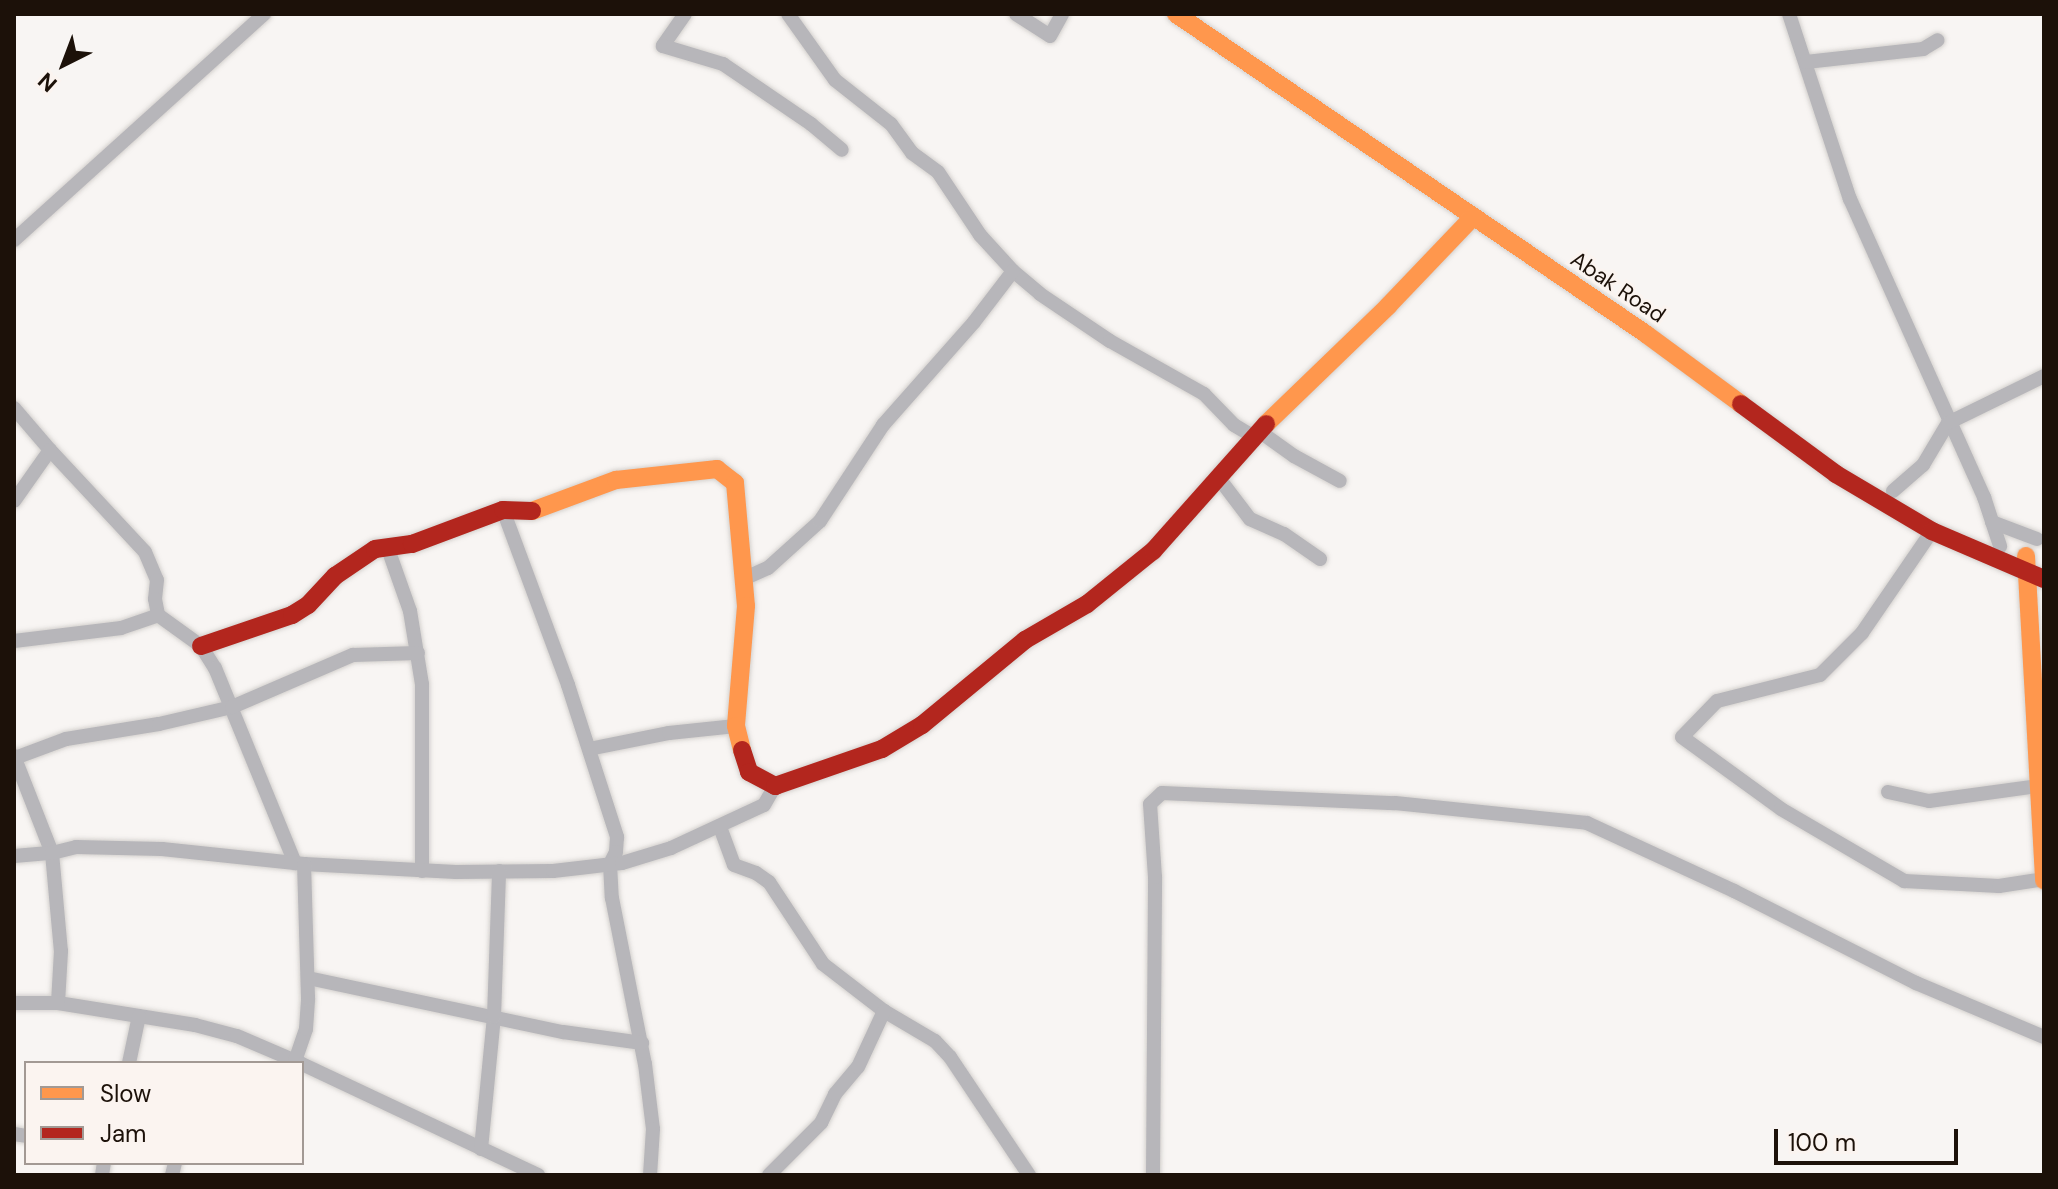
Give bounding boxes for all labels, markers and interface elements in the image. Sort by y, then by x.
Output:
north arrow [24,24,104,104]
text: N [32,66,63,98]
street label: Abak Road [1566,246,1670,328]
legend [24,1061,304,1165]
text: Slow [100,1078,151,1109]
scale bar [1778,1113,1962,1163]
text: Jam [100,1118,146,1149]
text: 100 m [1788,1127,1856,1158]

